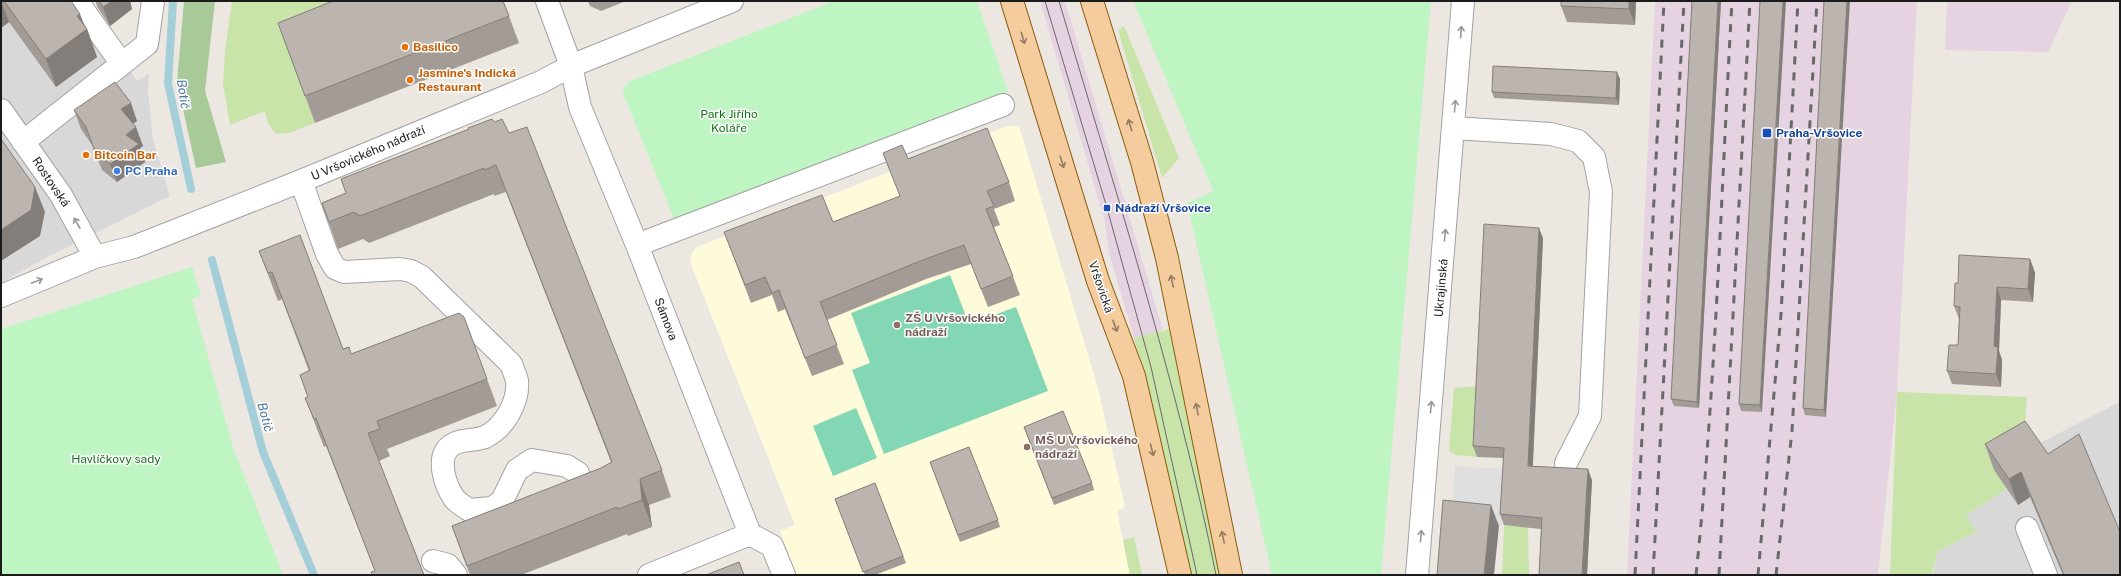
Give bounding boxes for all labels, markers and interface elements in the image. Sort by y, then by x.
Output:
one-way arrow [1457,26,1464,39]
one-way arrow [1020,32,1027,45]
place label: Basilico [413,40,458,54]
marker: Basilico [400,42,410,52]
place label: Jasmine's Indická Restaurant [418,66,516,94]
marker: Jasmine's Indická Restaurant [405,75,415,85]
water label: Botič [174,78,193,110]
one-way arrow [1452,100,1459,113]
park label: Park Jiřího Koláře [700,107,758,135]
one-way arrow [1126,119,1133,132]
street label: U Vršovického nádraží [309,122,428,183]
place label: Praha-Vršovice [1776,126,1862,140]
marker: Praha-Vršovice [1761,127,1773,139]
place label: Bitcoin Bar [94,148,157,162]
marker: Bitcoin Bar [81,150,91,160]
street label: Rostovská [29,154,73,210]
one-way arrow [1059,156,1066,169]
place label: PC Praha [125,164,178,178]
marker: PC Praha [112,166,122,176]
place label: Nádraží Vršovice [1115,201,1211,215]
marker: Nádraží Vršovice [1102,203,1112,213]
one-way arrow [72,217,80,229]
one-way arrow [1441,229,1448,242]
street label: Ukrajinská [1431,258,1451,318]
street label: Vršovická [1086,259,1116,315]
one-way arrow [1167,275,1175,288]
one-way arrow [31,277,43,285]
street label: Sámova [652,296,680,342]
place label: ZŠ U Vršovického nádraží [905,311,1005,339]
one-way arrow [1112,319,1119,332]
marker: ZŠ U Vršovického nádraží [892,320,902,330]
water label: Botič [254,401,277,434]
one-way arrow [1428,401,1435,414]
one-way arrow [1193,403,1201,416]
place label: MŠ U Vršovického nádraží [1035,433,1138,461]
marker: MŠ U Vršovického nádraží [1022,442,1032,452]
one-way arrow [1149,444,1156,457]
park label: Havlíčkovy sady [71,452,161,466]
one-way arrow [1417,530,1424,543]
one-way arrow [1219,531,1227,544]

